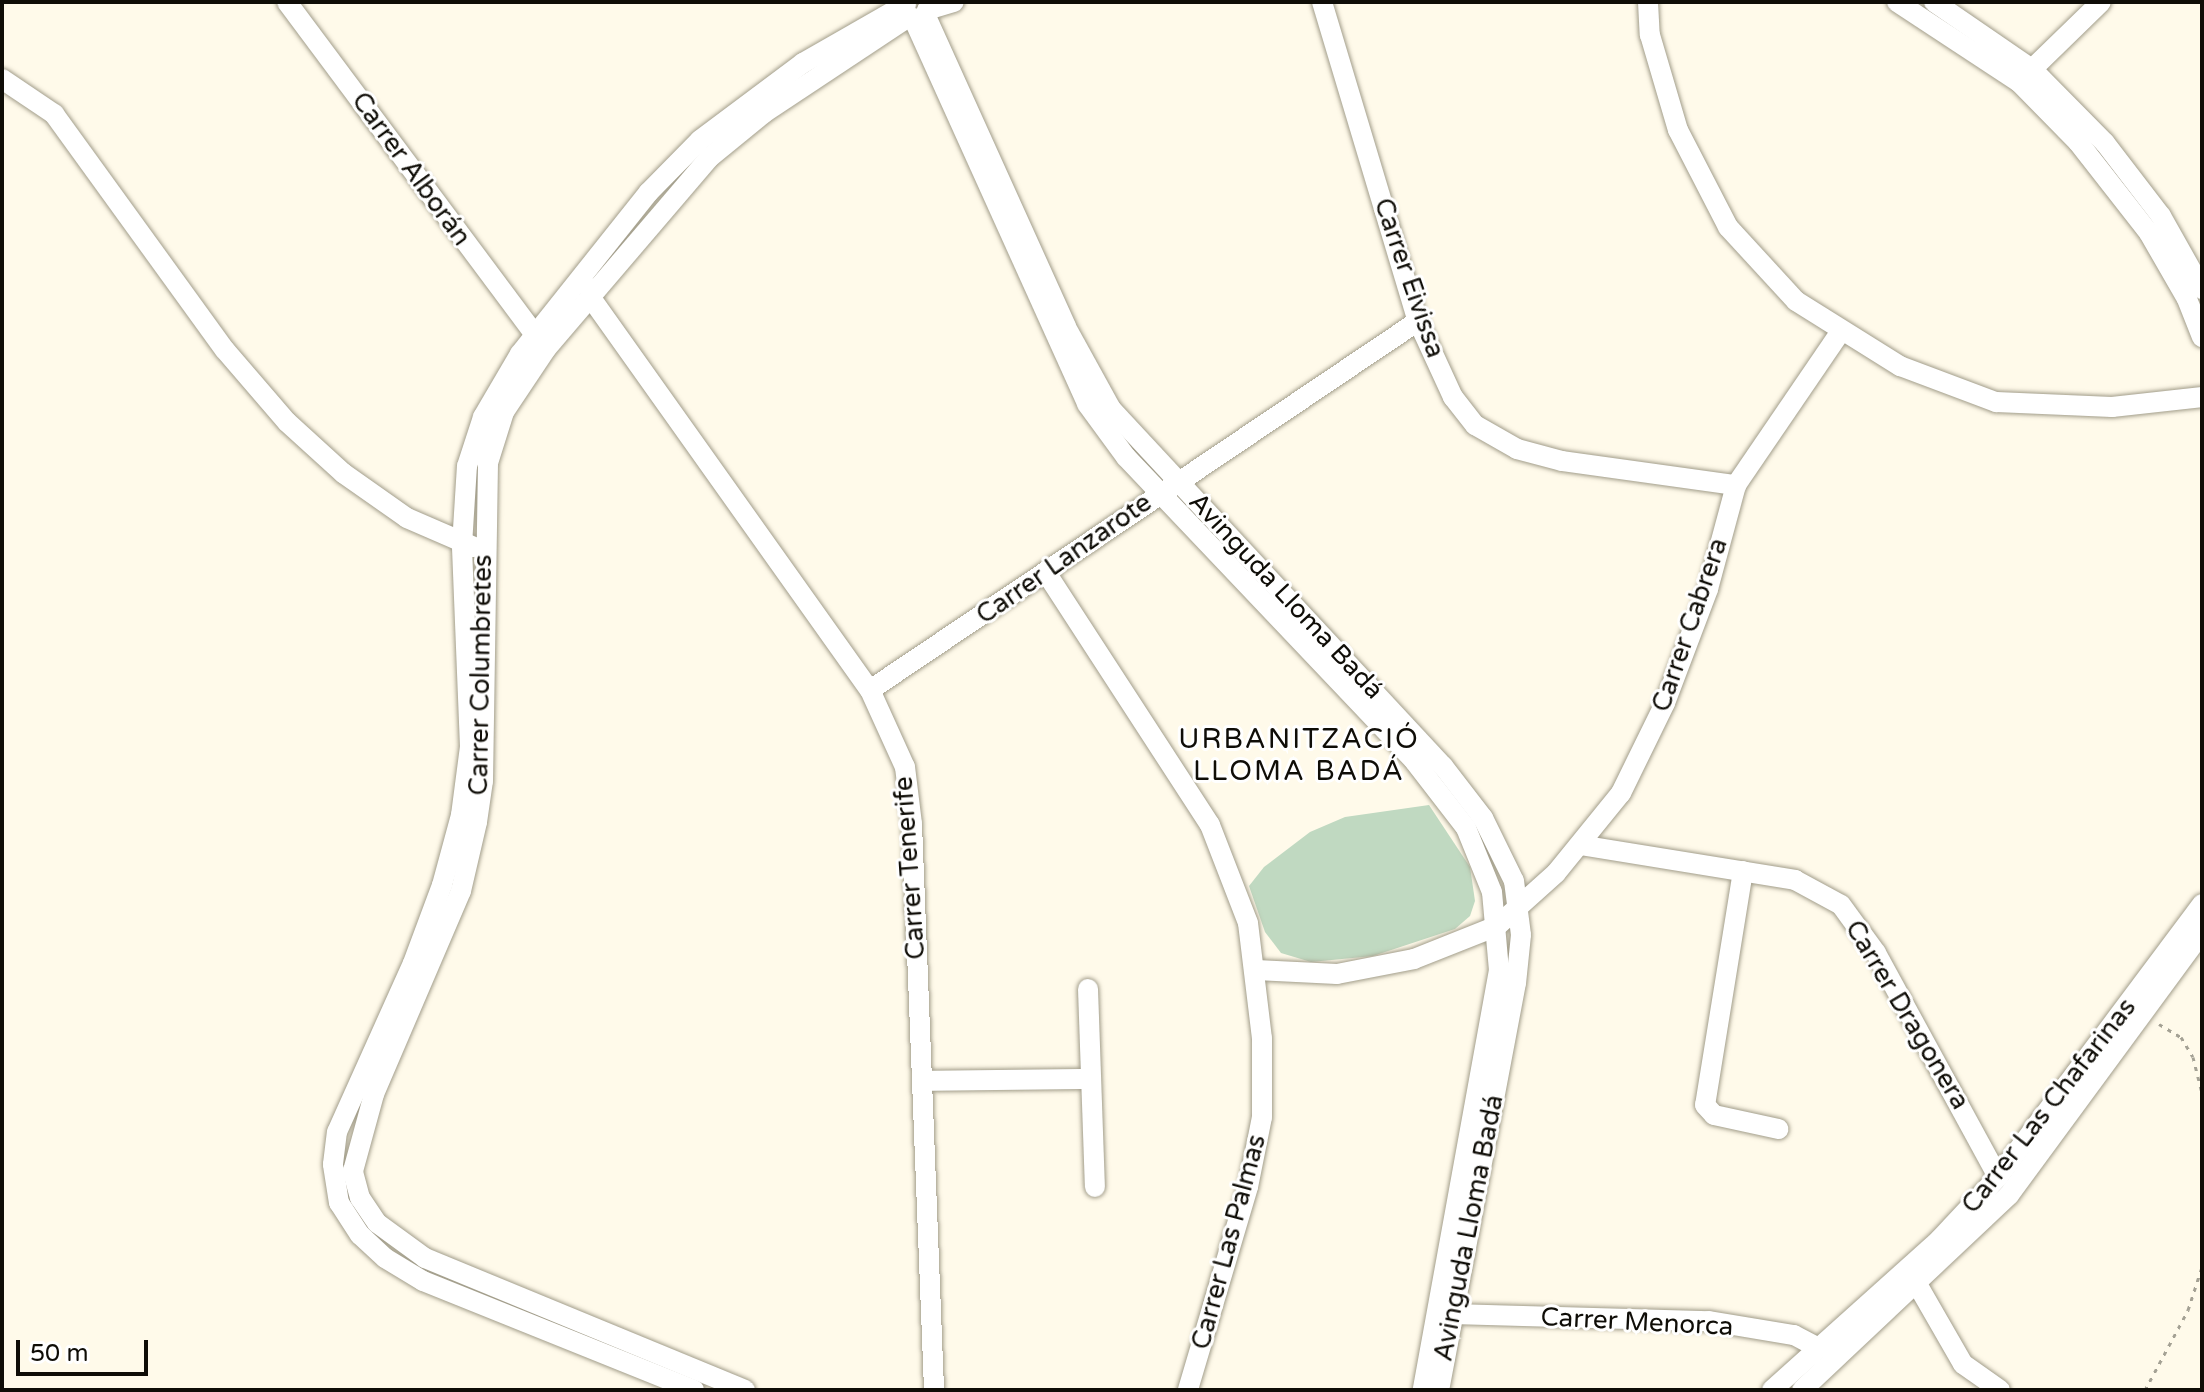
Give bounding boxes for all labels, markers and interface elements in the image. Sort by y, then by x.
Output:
street label: Carrer Alborán [345,86,477,252]
street label: Carrer Eivissa [1367,194,1451,362]
street label: Avinguda Lloma Badá [1182,486,1390,706]
street label: Carrer Lanzarote [971,487,1157,631]
street label: Carrer Cabrera [1646,534,1734,716]
street label: Carrer Columbretes [463,554,499,796]
district label: URBANITZACIÓ LLOMA BADÁ [1178,722,1420,788]
street label: Carrer Tenerife [888,775,932,961]
street label: Carrer Dragonera [1838,915,1976,1115]
street label: Carrer Las Chafarinas [1955,992,2143,1220]
street label: Avinguda Lloma Badá [1428,1092,1510,1364]
street label: Carrer Las Palmas [1185,1131,1273,1353]
street label: Carrer Menorca [1540,1301,1734,1343]
scale bar [20,1324,152,1374]
text: 50 m [30,1339,88,1368]

